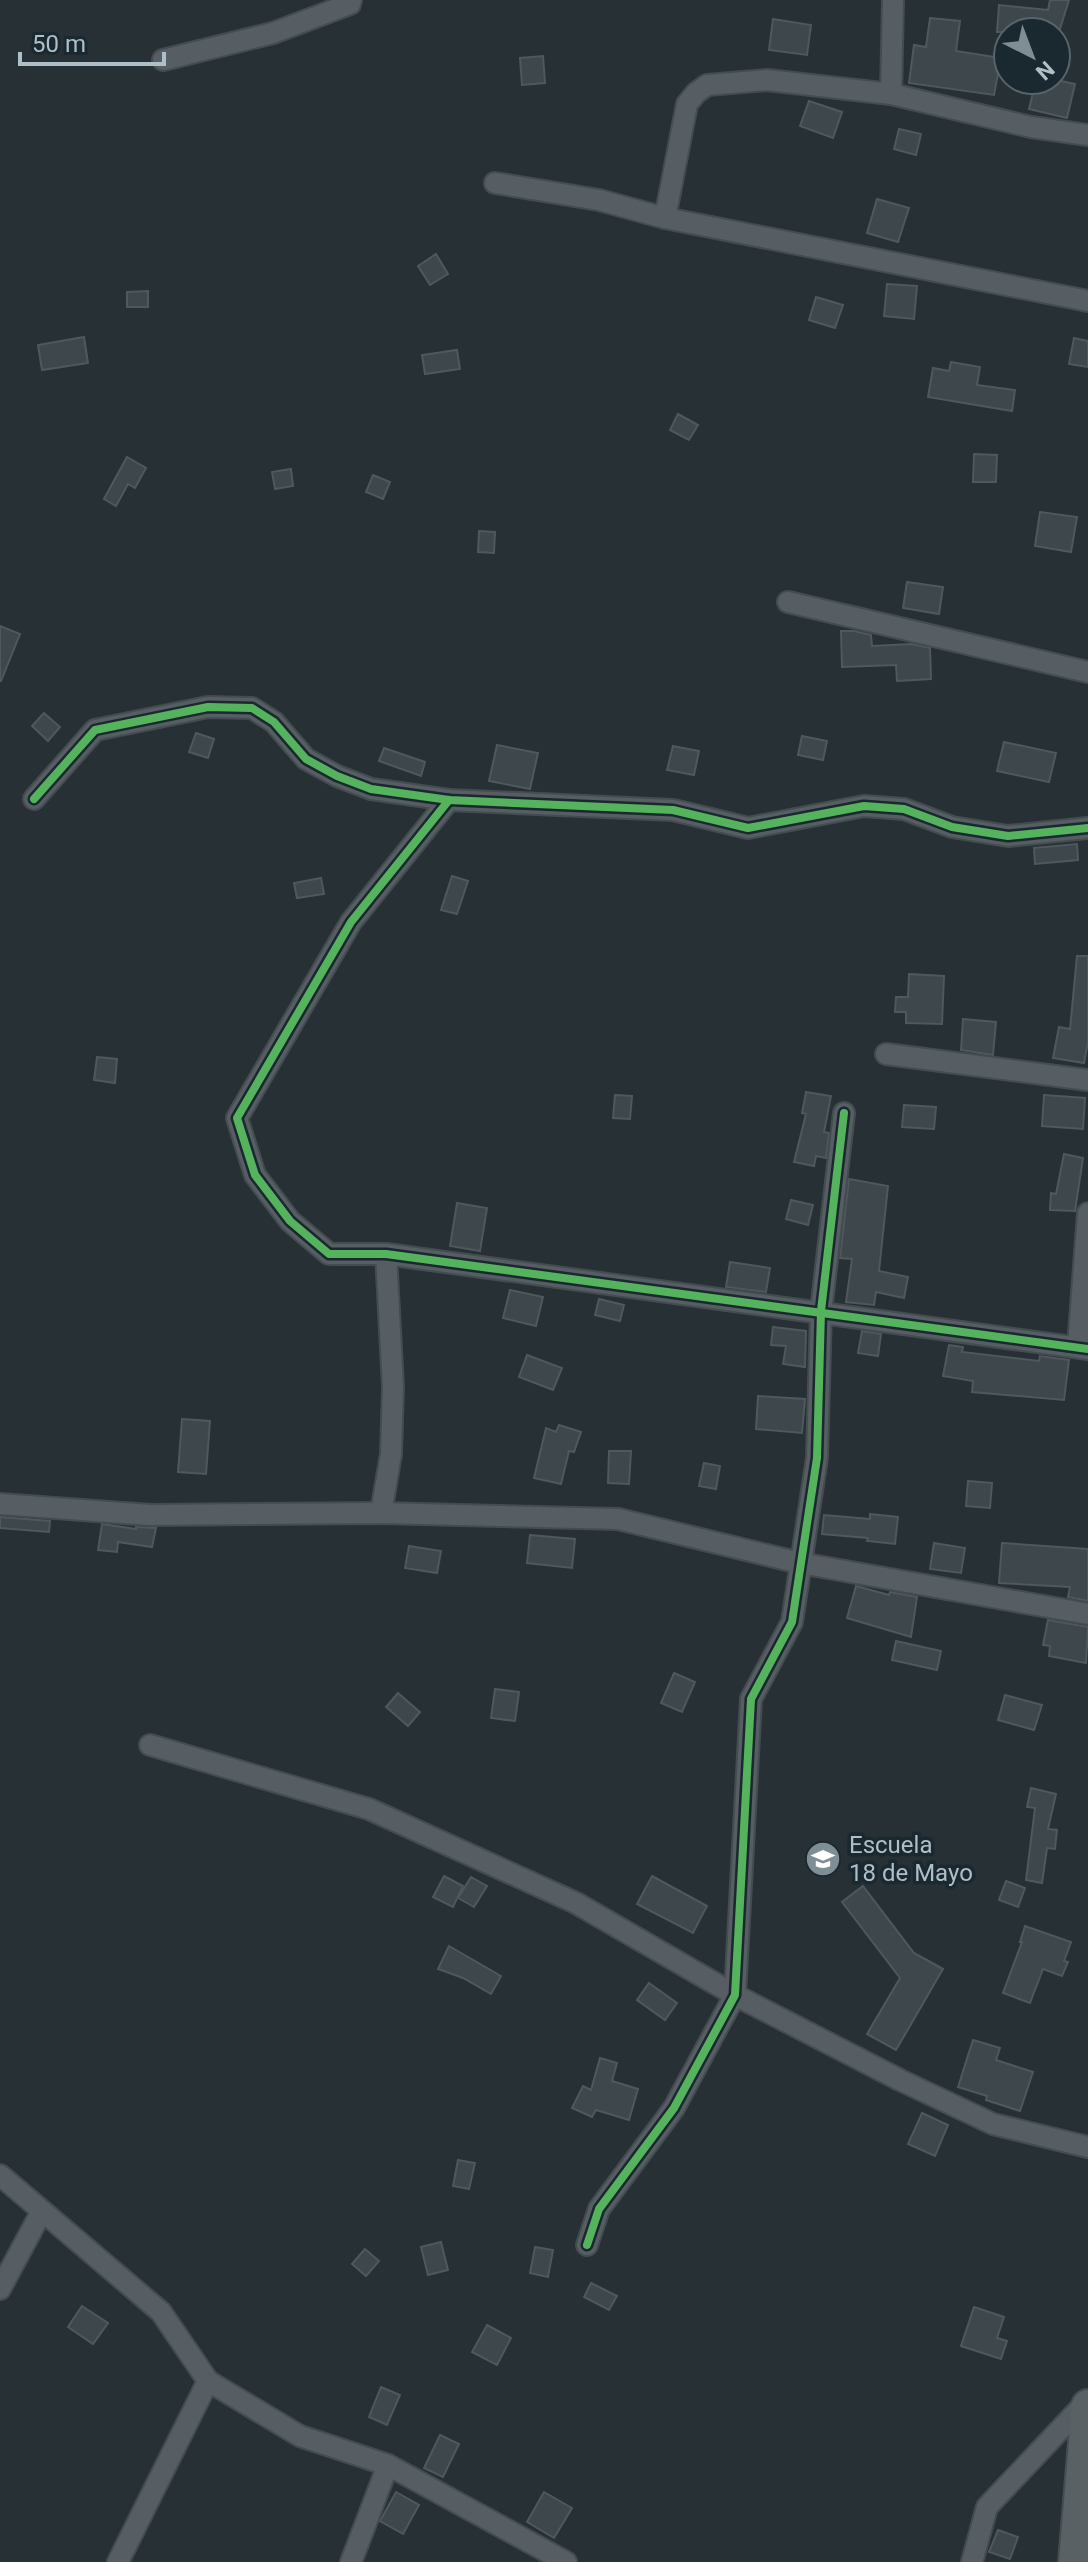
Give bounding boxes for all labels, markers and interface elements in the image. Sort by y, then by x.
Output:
scale bar [20,16,164,66]
north arrow [992,16,1072,96]
text: 50 m [32,30,86,58]
text: N [1031,56,1059,85]
place label: Escuela 18 de Mayo [849,1831,973,1887]
school or university icon: Escuela 18 de Mayo [804,1840,842,1878]

